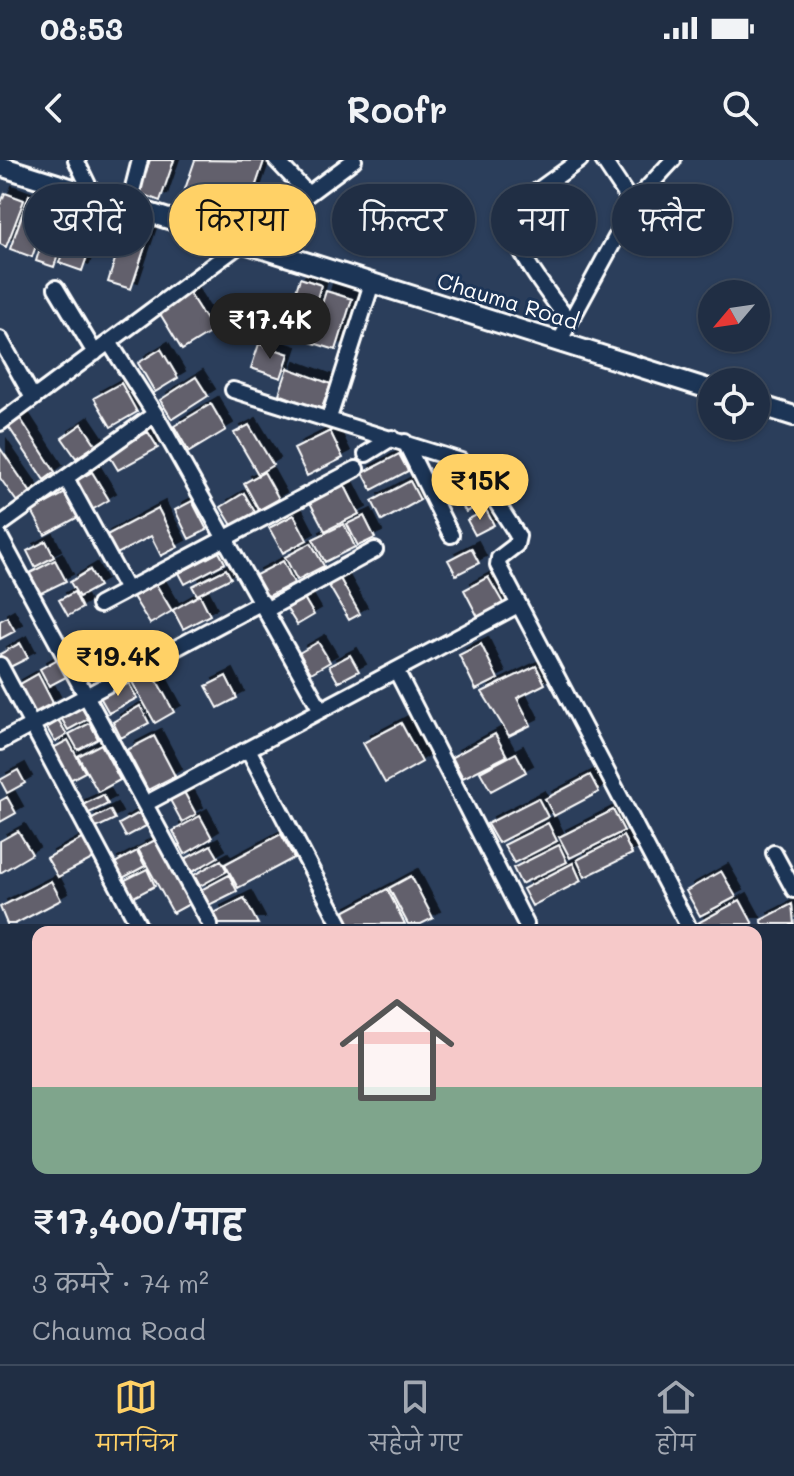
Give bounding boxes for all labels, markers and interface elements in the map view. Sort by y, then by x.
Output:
text: 08:53 [40,8,123,48]
text: Roofr [346,85,448,132]
icon: back [32,86,76,130]
icon: search [718,86,762,130]
chip: खरीदें [24,184,153,256]
chip: किराया [169,184,316,256]
chip: फ़िल्टर [332,184,475,256]
chip: नया [491,184,596,256]
chip: फ़्लैट [612,184,732,256]
street label: Chauma Road [434,265,583,336]
north arrow [698,280,770,352]
map controls [698,280,770,440]
pin: ₹17.4K [205,293,335,361]
text: ₹17.4K [228,302,312,336]
button: locate [698,368,770,440]
pin: ₹15K [433,454,527,522]
text: ₹15K [449,463,511,497]
pin: ₹19.4K [53,630,183,698]
text: ₹19.4K [75,639,161,673]
icon: home [325,978,469,1122]
text: ₹17,400/माह [32,1198,244,1243]
text: 3 कमरे · 74 m² [32,1266,209,1300]
text: Chauma Road [32,1313,206,1347]
tab: मानचित्र [96,1375,177,1468]
tab: सहेजे गए [369,1375,462,1468]
tab: होम [654,1375,698,1468]

